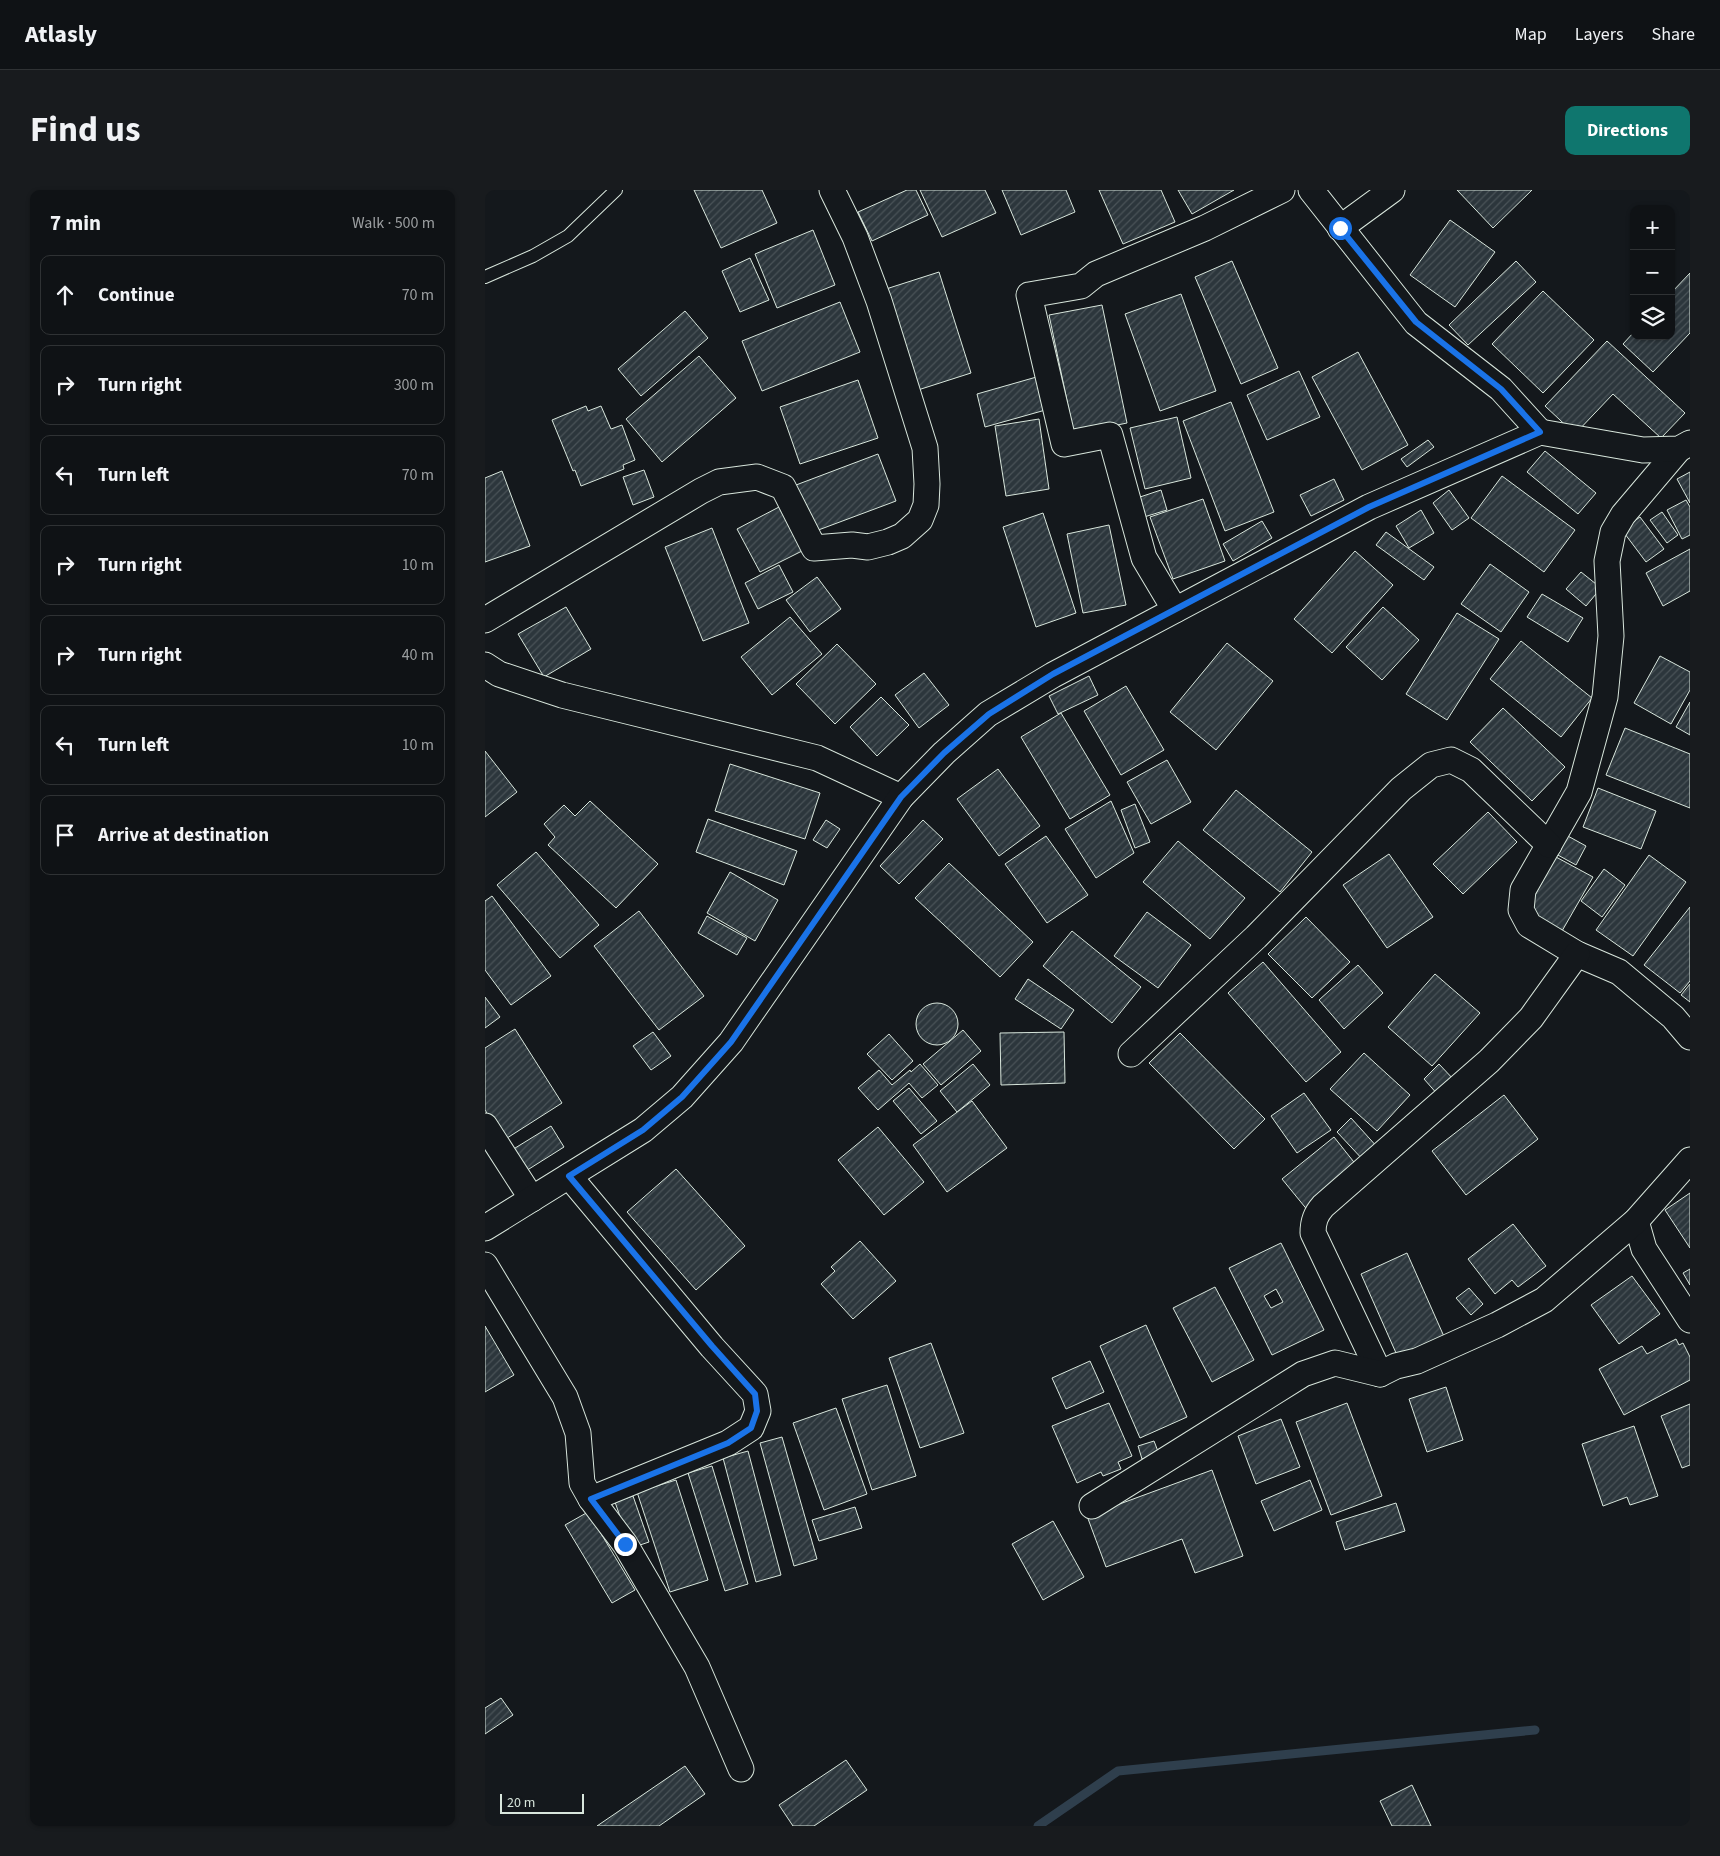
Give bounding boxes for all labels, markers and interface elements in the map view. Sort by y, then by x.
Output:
text: Atlasly [25,17,97,52]
text: Map [1515,22,1547,47]
text: Layers [1575,22,1624,47]
text: Share [1652,22,1695,47]
text: Find us [30,105,140,155]
button: Directions [1565,106,1690,155]
map controls [1630,205,1675,340]
button: + [1630,205,1675,250]
text: 7 min [50,208,101,238]
text: Walk · 500 m [352,212,435,234]
route start [1329,217,1352,240]
button: − [1630,250,1675,295]
icon: ahead [51,281,79,309]
text: Continue [98,282,175,309]
text: 70 m [402,284,434,306]
button: layers [1630,295,1675,340]
icon: right [51,371,79,399]
text: Turn right [98,372,182,399]
text: 300 m [394,374,434,396]
icon: left [51,461,79,489]
text: Turn left [98,462,169,489]
text: 70 m [402,464,434,486]
icon: right [51,551,79,579]
text: Turn right [98,552,182,579]
text: 10 m [402,554,434,576]
icon: right [51,641,79,669]
text: Turn right [98,642,182,669]
text: 40 m [402,644,434,666]
icon: left [51,731,79,759]
text: Turn left [98,732,169,759]
text: 10 m [402,734,434,756]
icon: arrive [51,821,79,849]
text: Arrive at destination [98,822,269,849]
route end [614,1533,637,1556]
scale bar [500,1791,584,1814]
text: 20 m [507,1793,535,1813]

